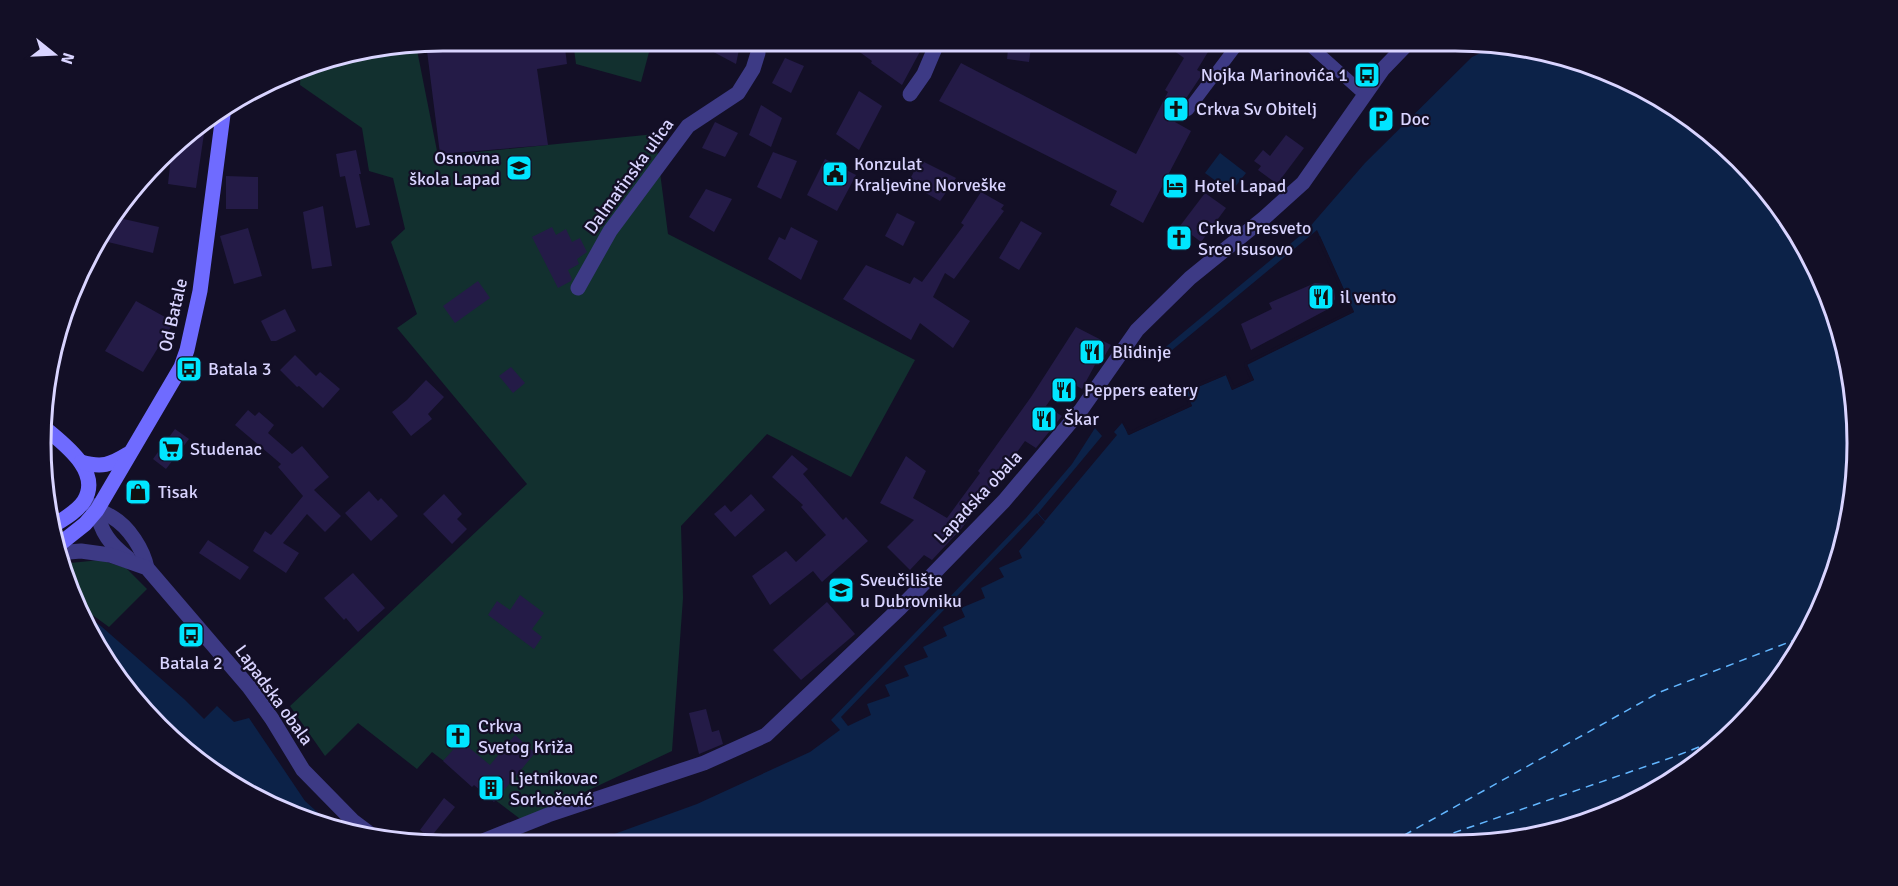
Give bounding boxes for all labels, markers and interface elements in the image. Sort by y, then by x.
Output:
north arrow [24,24,84,84]
text: N [56,50,79,67]
bus stop icon: Nojka Marinovića 1 [1352,60,1382,90]
place label: Nojka Marinovića 1 [1201,64,1348,86]
church icon: Crkva Sv Obitelj [1161,94,1191,124]
place label: Crkva Sv Obitelj [1196,98,1317,120]
parking icon: Doc [1366,104,1396,134]
place label: Doc [1400,108,1430,130]
street label: Dalmatinska ulica [580,114,678,238]
place label: Osnovna škola Lapad [409,147,500,190]
school or university icon: Osnovna škola Lapad [504,153,534,183]
place label: Konzulat Kraljevine Norveške [854,153,1006,196]
public building icon: Konzulat Kraljevine Norveške [820,159,850,189]
hotel icon: Hotel Lapad [1160,171,1190,201]
place label: Hotel Lapad [1194,175,1286,197]
place label: Crkva Presveto Srce Isusovo [1198,217,1311,260]
church icon: Crkva Presveto Srce Isusovo [1164,223,1194,253]
street label: Od Batale [154,276,192,354]
restaurant icon: il vento [1306,282,1336,312]
place label: il vento [1340,286,1396,308]
restaurant icon: Blidinje [1077,337,1107,367]
place label: Blidinje [1112,341,1171,363]
bus stop icon: Batala 3 [174,354,204,384]
place label: Batala 3 [208,358,271,380]
restaurant icon: Peppers eatery [1049,375,1079,405]
place label: Peppers eatery [1084,379,1198,401]
restaurant icon: Škar [1029,404,1059,434]
place label: Škar [1064,408,1099,430]
supermarket icon: Studenac [156,434,186,464]
place label: Studenac [190,438,262,460]
street label: Lapadska obala [929,446,1027,548]
shop icon: Tisak [123,477,153,507]
place label: Tisak [158,481,198,503]
place label: Sveučilište u Dubrovniku [860,569,962,612]
school or university icon: Sveučilište u Dubrovniku [826,575,856,605]
bus stop icon: Batala 2 [176,620,206,650]
street label: Lapadska obala [230,640,318,750]
place label: Batala 2 [159,652,223,674]
place label: Crkva Svetog Križa [478,715,573,758]
church icon: Crkva Svetog Križa [443,721,473,751]
place label: Ljetnikovac Sorkočević [510,767,598,810]
building icon: Ljetnikovac Sorkočević [476,773,506,803]

